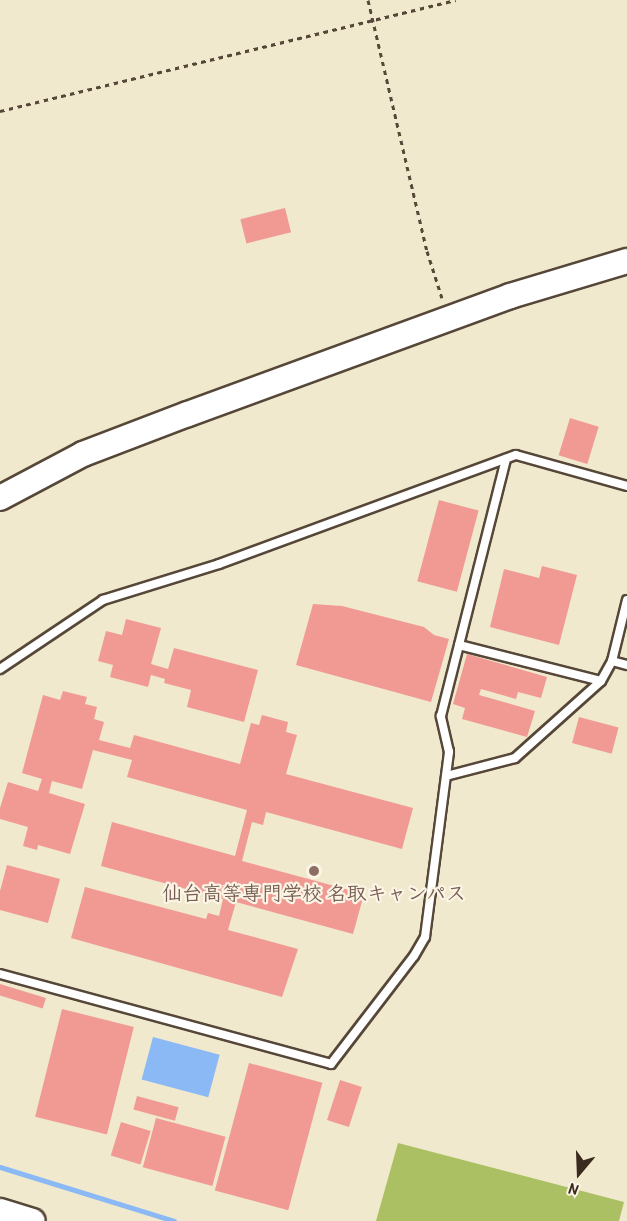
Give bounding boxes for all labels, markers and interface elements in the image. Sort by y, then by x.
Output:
marker: 仙台高等専門学校 名取キャンパス [307,864,321,878]
place label: 仙台高等専門学校 名取キャンパス [162,880,466,904]
north arrow [549,1143,609,1203]
text: N [566,1178,581,1202]

